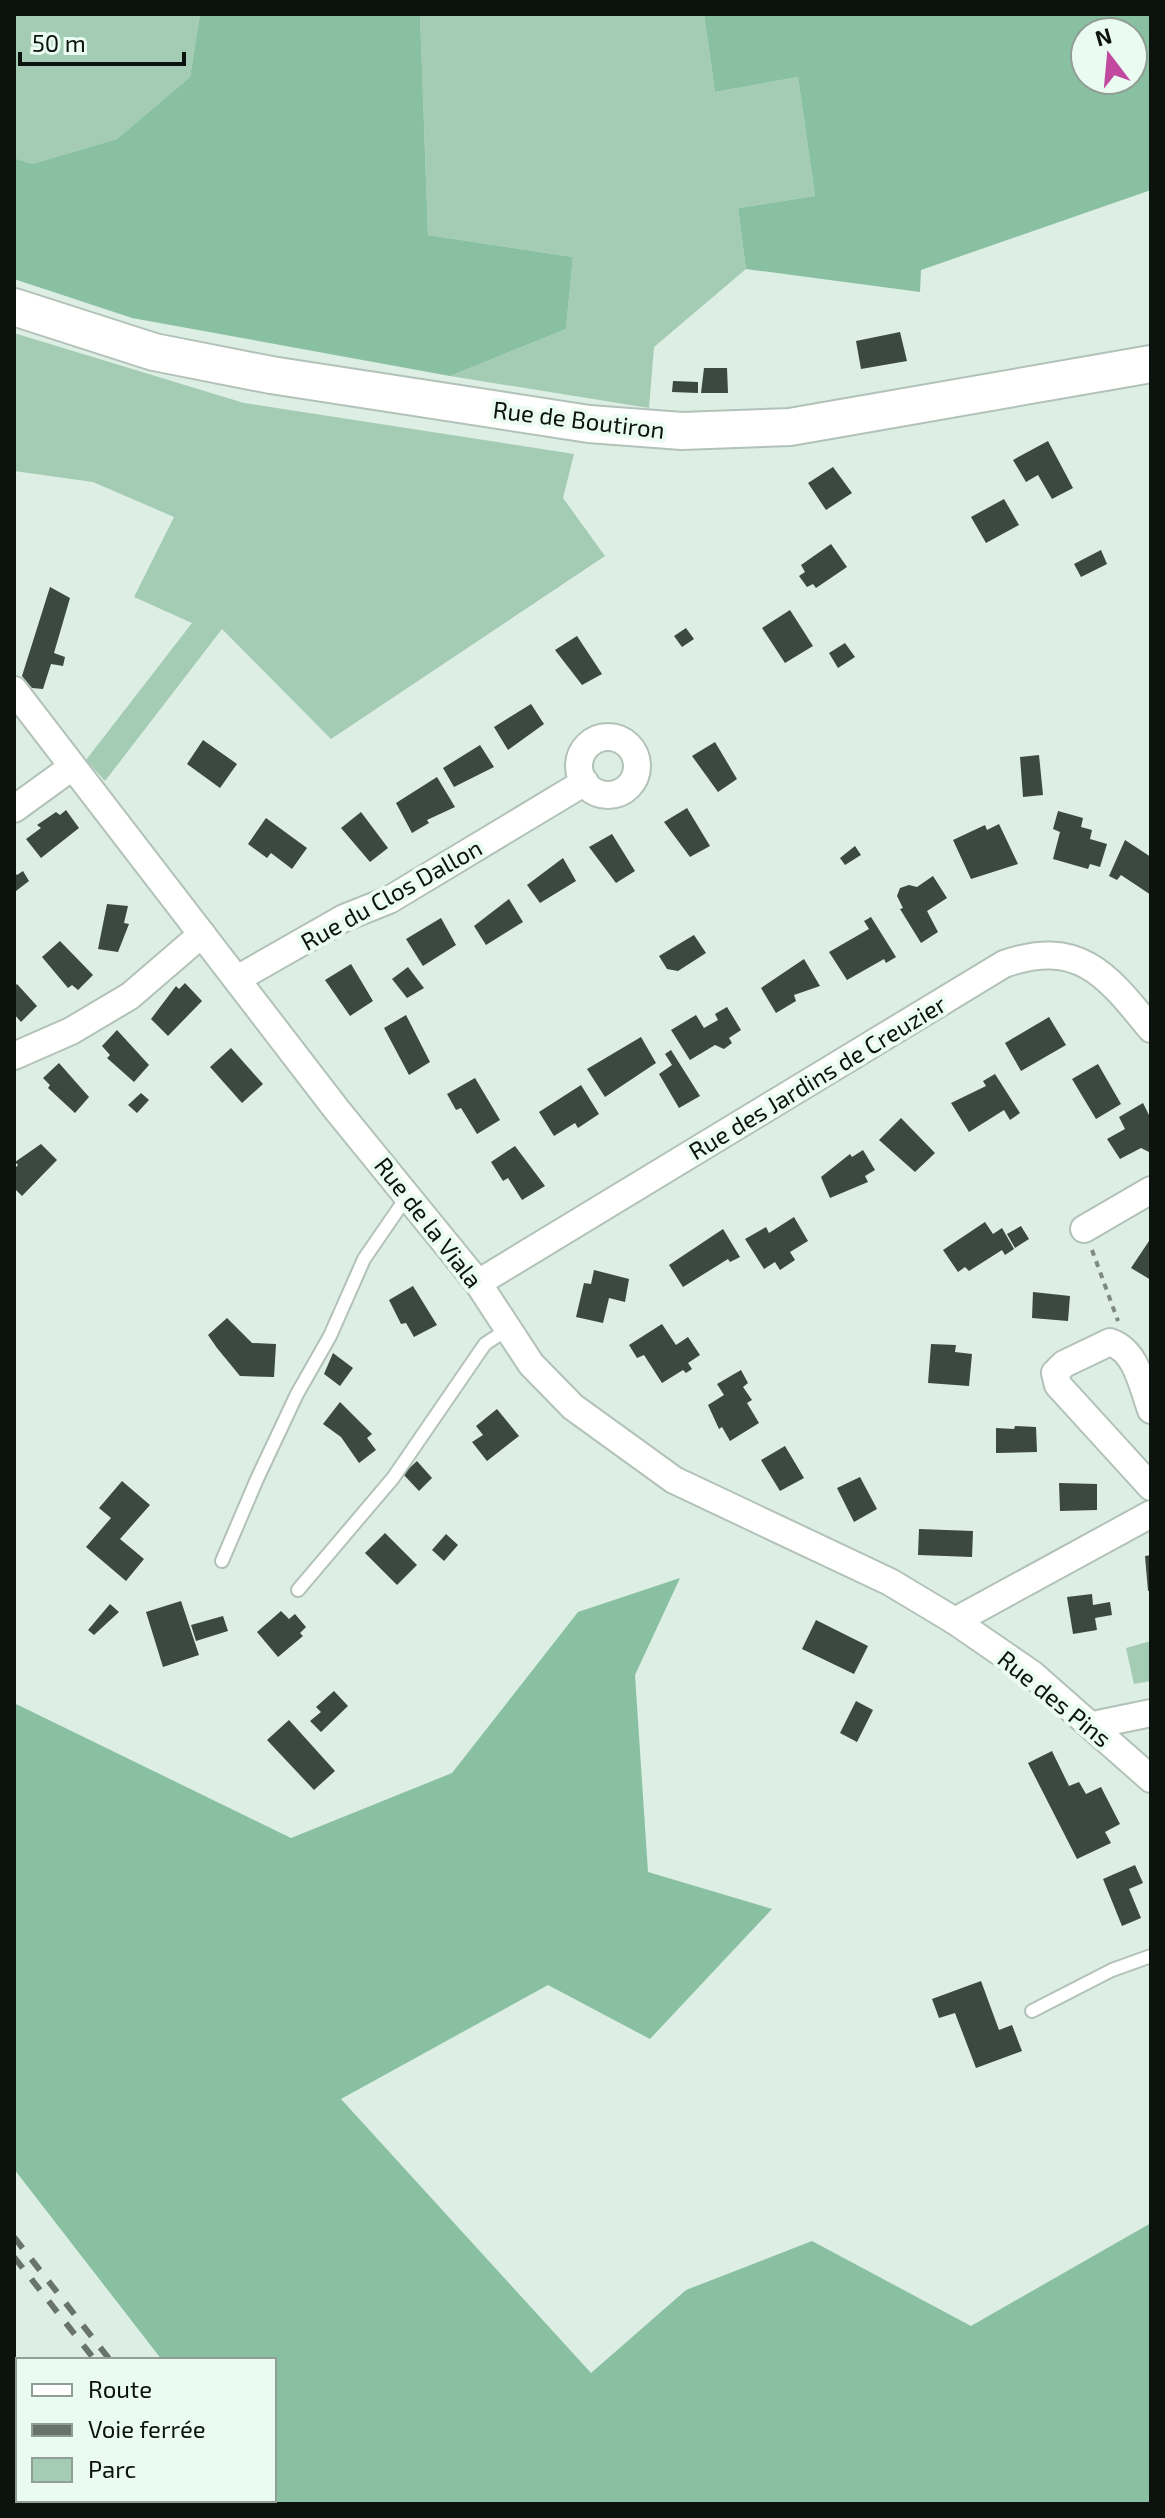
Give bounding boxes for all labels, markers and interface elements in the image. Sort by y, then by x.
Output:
scale bar [20,16,184,66]
north arrow [1069,16,1149,96]
text: N [1092,21,1114,50]
text: 50 m [32,28,86,57]
street label: Rue de Boutiron [491,394,667,444]
street label: Rue du Clos Dallon [295,832,487,956]
street label: Rue des Jardins de Creuzier [683,989,951,1165]
street label: Rue de la Viala [369,1151,489,1293]
street label: Rue des Pins [993,1644,1117,1752]
legend [16,2358,276,2502]
text: Route [88,2374,152,2403]
text: Voie ferrée [88,2414,206,2443]
text: Parc [88,2454,136,2483]

